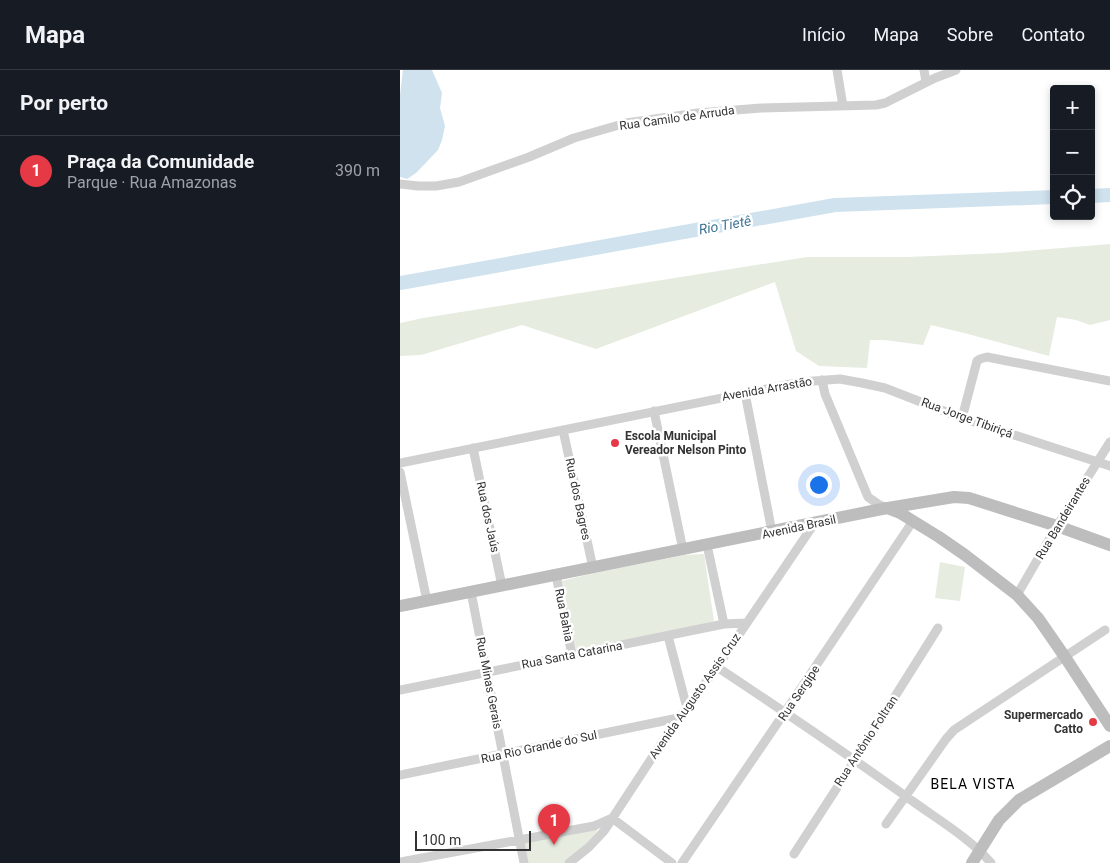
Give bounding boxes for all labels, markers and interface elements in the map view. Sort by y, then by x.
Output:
text: Mapa [25,21,85,49]
text: Início [802,24,845,45]
text: Mapa [873,24,919,45]
text: Sobre [947,24,993,45]
text: Contato [1021,24,1085,45]
map controls [1050,85,1095,220]
button: + [1050,85,1095,130]
text: Por perto [20,91,108,115]
street label: Rua Camilo de Arruda [619,103,735,133]
button: − [1050,130,1095,175]
text: Praça da Comunidade [67,150,254,173]
text: 1 [31,161,41,180]
text: 390 m [335,161,380,180]
text: Parque · Rua Amazonas [67,173,237,192]
button: locate [1050,175,1095,220]
water label: Rio Tietê [698,213,752,237]
street label: Avenida Arrastão [721,374,813,404]
street label: Rua Jorge Tibiriçá [919,395,1015,441]
place label: Escola Municipal Vereador Nelson Pinto [625,429,746,457]
marker: Escola Municipal Vereador Nelson Pinto [609,437,621,449]
street label: Rua dos Bagres [562,457,594,541]
your location [806,472,832,498]
street label: Rua Bandeirantes [1033,474,1093,562]
street label: Rua dos Jaús [474,480,502,554]
street label: Avenida Brasil [761,512,837,542]
street label: Rua Bahia [552,587,576,643]
street label: Avenida Augusto Assis Cruz [646,631,744,761]
street label: Rua Minas Gerais [473,636,505,730]
street label: Rua Santa Catarina [521,638,623,672]
street label: Rua Sergipe [775,663,823,723]
street label: Rua Antônio Foltran [831,693,901,789]
place label: Supermercado Catto [1004,708,1083,736]
marker: Supermercado Catto [1087,716,1099,728]
street label: Rua Rio Grande do Sul [480,728,598,766]
district label: BELA VISTA [931,776,1015,792]
pin: 1 [538,804,570,845]
scale bar [415,828,531,851]
text: 100 m [422,832,461,848]

